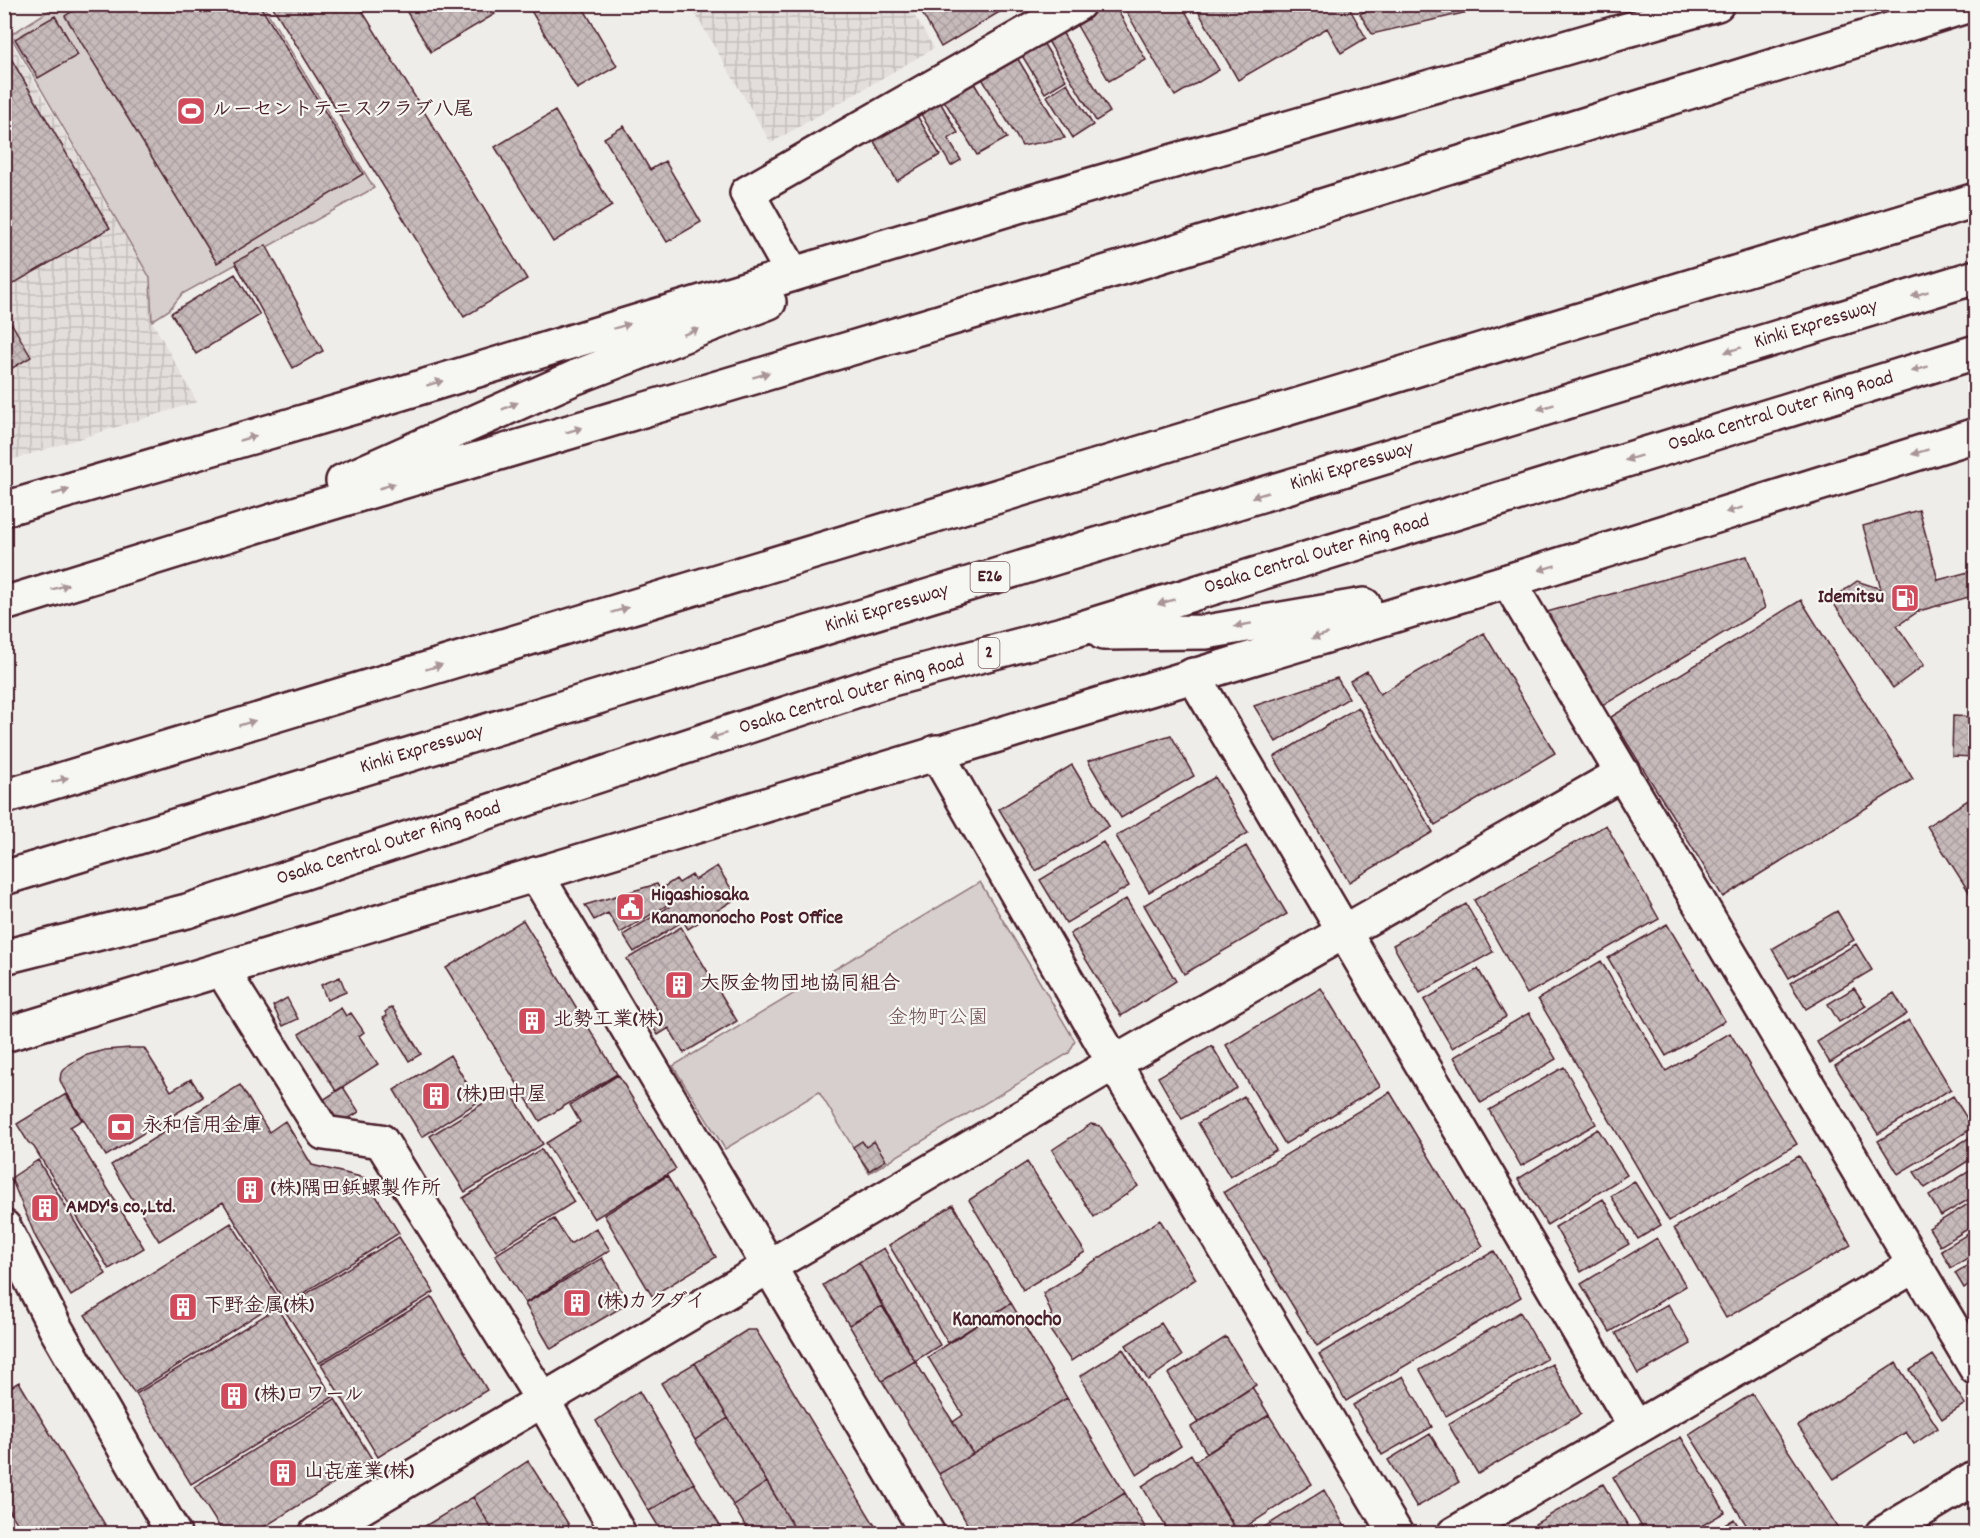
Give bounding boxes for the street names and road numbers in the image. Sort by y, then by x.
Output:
street label: Kinki Expressway [1751,293,1882,357]
street label: Osaka Central Outer Ring Road [1665,364,1897,460]
street label: Kinki Expressway [1287,435,1418,499]
street label: Osaka Central Outer Ring Road [1201,507,1433,603]
road number: E26 [970,562,1010,592]
street label: Kinki Expressway [822,577,953,641]
road number: 2 [978,638,1000,668]
street label: Osaka Central Outer Ring Road [736,647,968,743]
street label: Kinki Expressway [357,718,488,782]
street label: Osaka Central Outer Ring Road [273,794,505,894]

